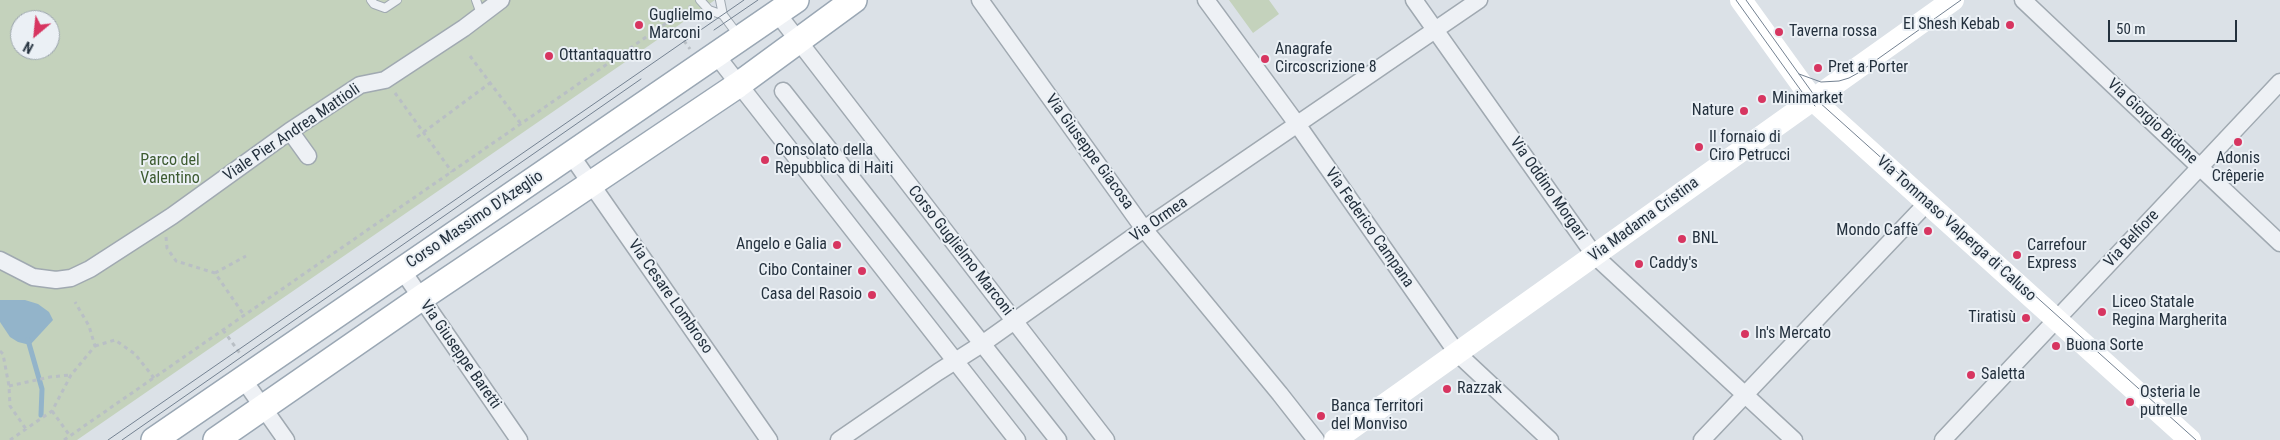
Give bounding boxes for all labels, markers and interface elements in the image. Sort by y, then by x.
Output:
place label: Guglielmo Marconi [649,6,713,44]
north arrow [10,10,60,60]
scale bar [2110,10,2239,42]
place label: El Shesh Kebab [1903,15,2000,35]
marker: Guglielmo Marconi [633,19,645,31]
marker: El Shesh Kebab [2004,19,2016,31]
text: 50 m [2116,20,2146,38]
place label: Taverna rossa [1789,22,1877,42]
marker: Taverna rossa [1773,26,1785,38]
text: N [21,38,36,56]
place label: Anagrafe Circoscrizione 8 [1275,40,1377,78]
place label: Ottantaquattro [559,46,652,66]
marker: Ottantaquattro [543,50,555,62]
marker: Anagrafe Circoscrizione 8 [1259,53,1271,65]
place label: Pret a Porter [1828,58,1908,78]
marker: Pret a Porter [1812,62,1824,74]
street label: Via Giorgio Bidone [2103,75,2201,169]
street label: Viale Pier Andrea Mattioli [220,80,364,186]
place label: Minimarket [1772,89,1843,109]
street label: Via Giuseppe Giacosa [1041,91,1137,213]
marker: Minimarket [1756,93,1768,105]
place label: Nature [1692,101,1734,121]
marker: Nature [1738,105,1750,117]
place label: Il fornaio di Ciro Petrucci [1709,128,1790,166]
street label: Via Oddino Morgari [1505,134,1591,244]
marker: Adonis Crêperie [2232,136,2244,148]
place label: Consolato della Repubblica di Haiti [775,141,893,179]
marker: Il fornaio di Ciro Petrucci [1693,141,1705,153]
place label: Adonis Crêperie [2212,149,2264,187]
park label: Parco del Valentino [140,151,200,189]
street label: Via Tommaso Valperga di Caluso [1872,152,2040,306]
marker: Consolato della Repubblica di Haiti [759,154,771,166]
street label: Via Federico Campana [1320,164,1418,292]
street label: Corso Massimo D'Azeglio [403,167,547,273]
street label: Via Madama Cristina [1585,174,1703,266]
street label: Corso Guglielmo Marconi [903,182,1017,320]
street label: Via Ormea [1127,193,1191,247]
street label: Via Belfiore [2100,206,2164,272]
place label: Mondo Caffè [1836,221,1918,241]
marker: Mondo Caffè [1922,225,1934,237]
place label: BNL [1692,229,1718,249]
marker: BNL [1676,233,1688,245]
place label: Angelo e Galia [736,235,827,255]
street label: Via Cesare Lombroso [623,236,717,358]
place label: Carrefour Express [2027,236,2087,274]
marker: Angelo e Galia [831,239,843,251]
marker: Carrefour Express [2011,249,2023,261]
place label: Caddy's [1649,254,1698,274]
marker: Caddy's [1633,258,1645,270]
place label: Cibo Container [759,261,852,281]
marker: Cibo Container [856,265,868,277]
place label: Casa del Rasoio [761,285,862,305]
marker: Casa del Rasoio [866,289,878,301]
place label: Liceo Statale Regina Margherita [2112,293,2227,331]
street label: Via Giuseppe Baretti [415,297,505,413]
marker: Liceo Statale Regina Margherita [2096,306,2108,318]
place label: Tiratisù [1968,308,2016,328]
marker: Tiratisù [2020,312,2032,324]
place label: In's Mercato [1755,324,1831,344]
marker: In's Mercato [1739,328,1751,340]
place label: Buona Sorte [2066,336,2143,356]
marker: Buona Sorte [2050,340,2062,352]
place label: Saletta [1981,365,2025,385]
marker: Saletta [1965,369,1977,381]
place label: Razzak [1457,379,1502,399]
marker: Razzak [1441,383,1453,395]
place label: Osteria le putrelle [2140,383,2200,421]
marker: Osteria le putrelle [2124,396,2136,408]
place label: Banca Territori del Monviso [1331,397,1424,435]
marker: Banca Territori del Monviso [1315,410,1327,422]

